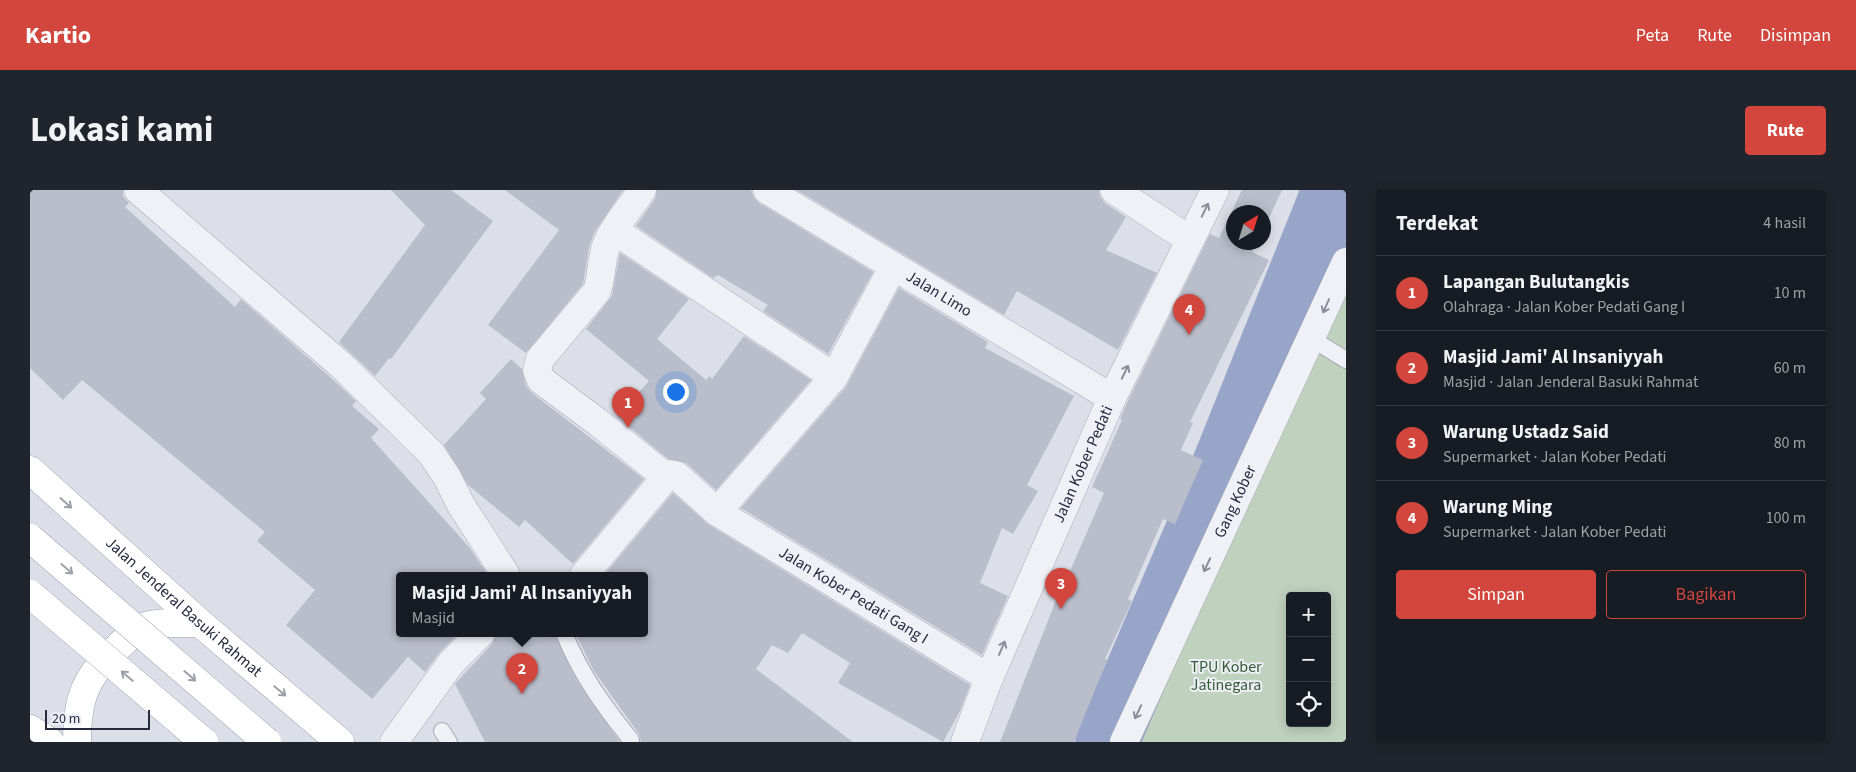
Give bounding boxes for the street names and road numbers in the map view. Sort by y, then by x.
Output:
street label: Jalan Limo [902,265,976,322]
street label: Jalan Kober Pedati [1048,402,1118,526]
street label: Gang Kober [1209,461,1262,542]
street label: Jalan Jenderal Basuki Rahmat [101,532,267,682]
street label: Jalan Kober Pedati Gang I [775,541,932,649]

